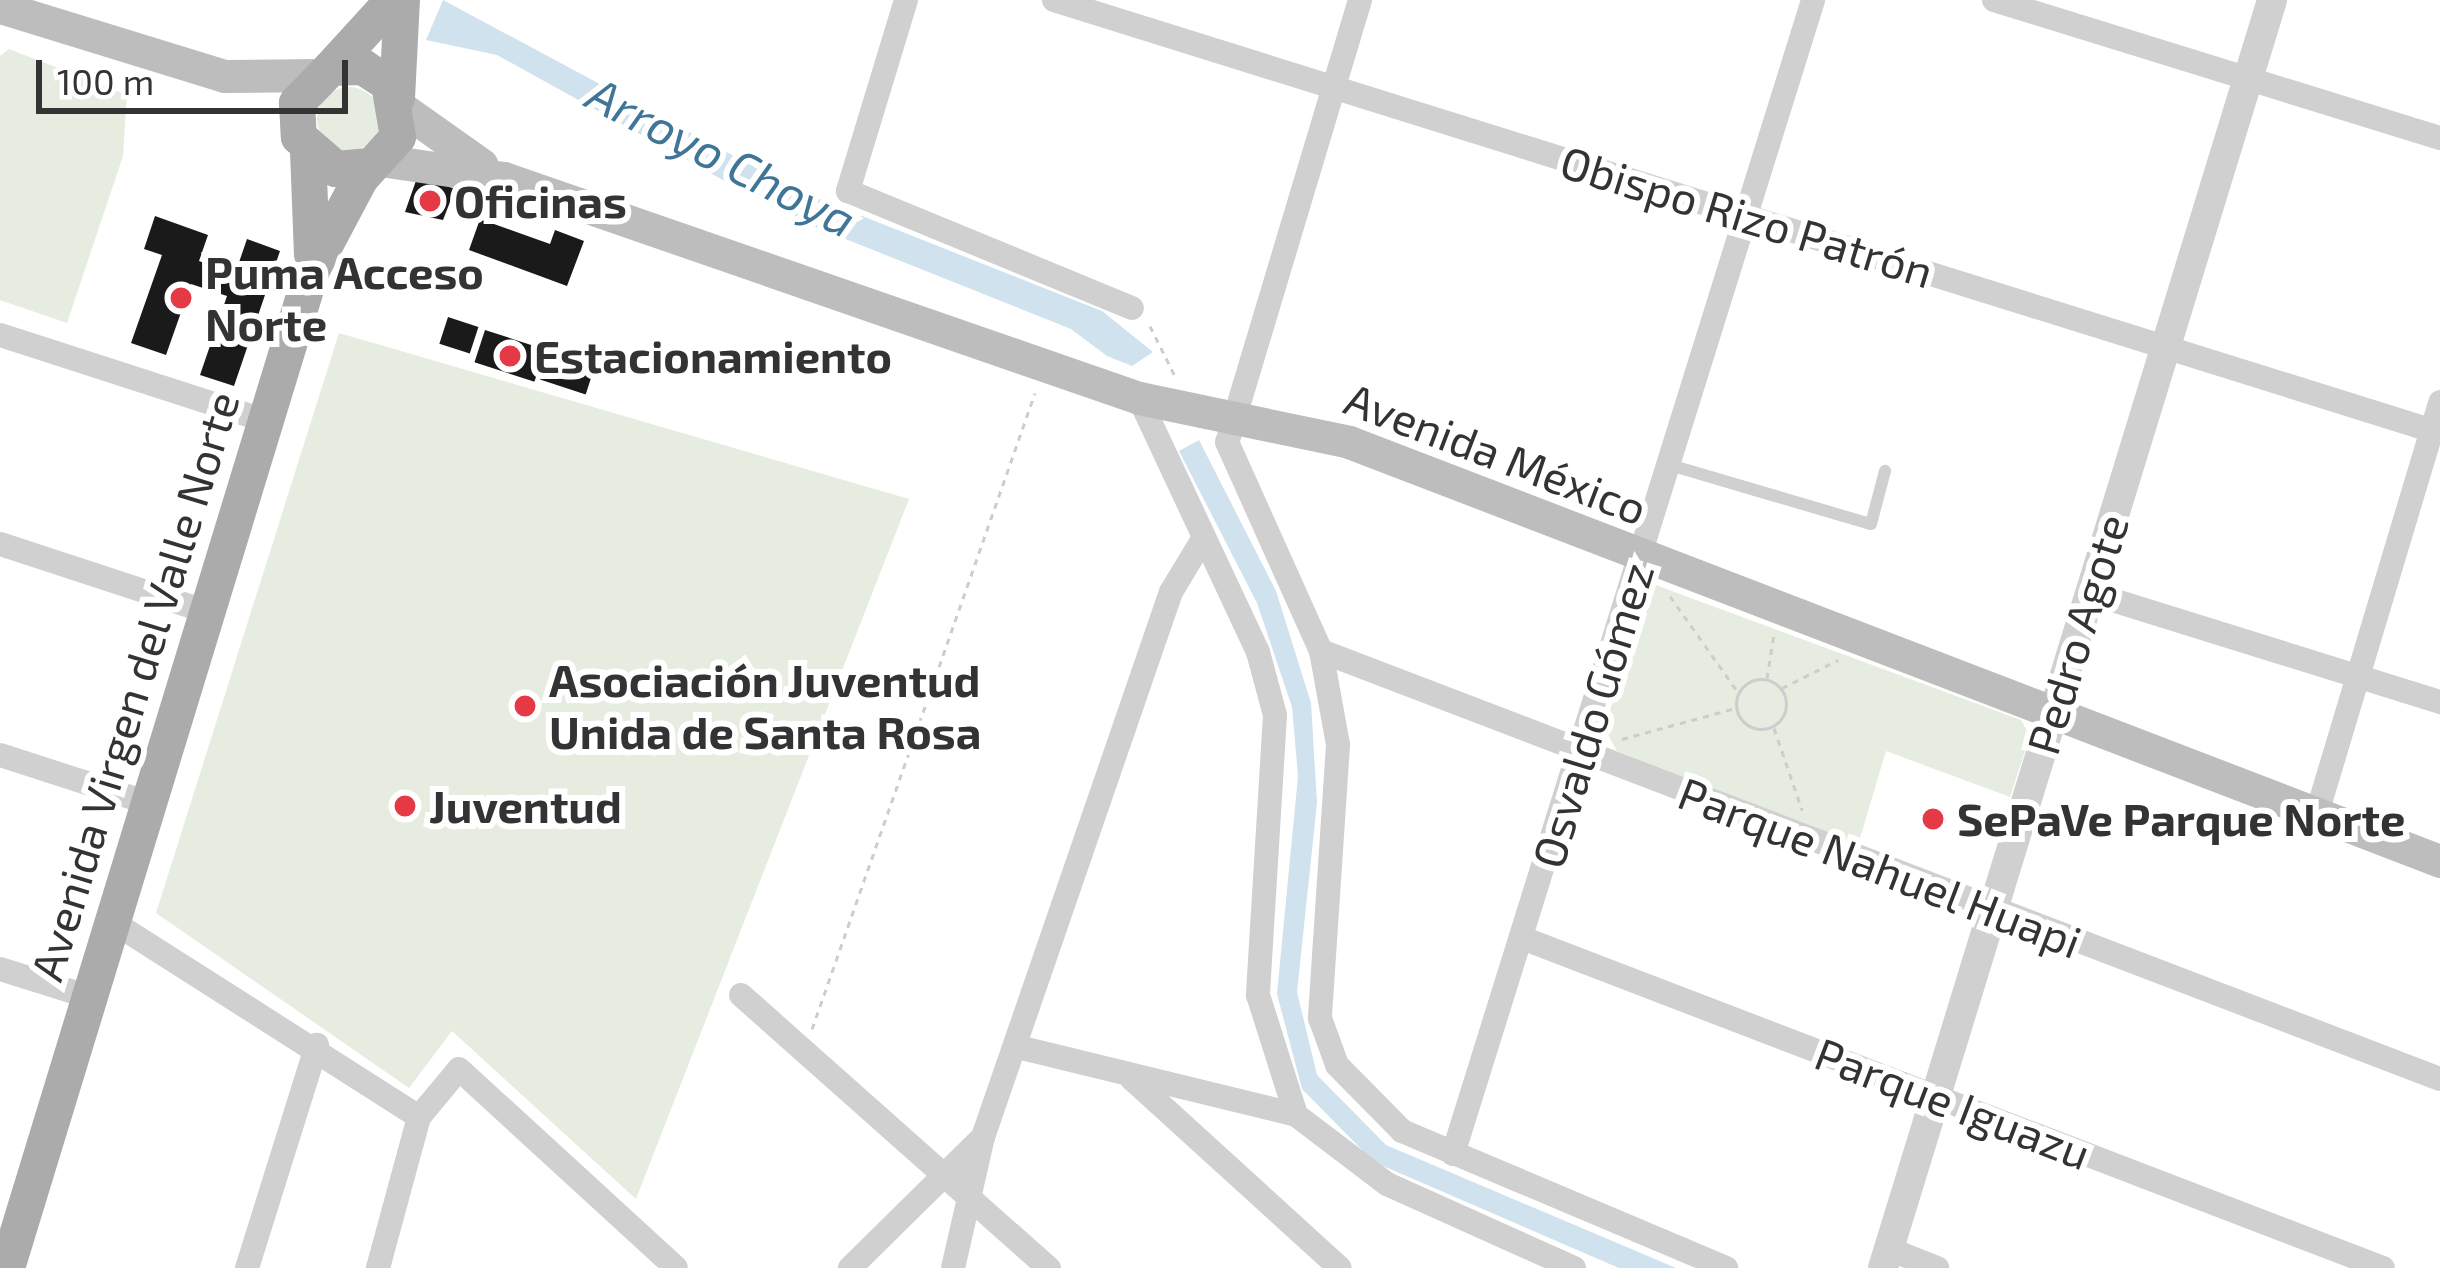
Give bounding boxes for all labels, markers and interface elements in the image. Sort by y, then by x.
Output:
scale bar [42,36,354,110]
text: 100 m [57,59,154,102]
water label: Arroyo Choya [578,64,866,248]
street label: Obispo Rizo Patrón [1554,134,1940,298]
place label: Oficinas [454,174,627,228]
marker: Oficinas [417,188,443,214]
place label: Puma Acceso Norte [205,245,485,351]
marker: Puma Acceso Norte [168,285,194,311]
place label: Estacionamiento [534,329,892,383]
marker: Estacionamiento [497,343,523,369]
street label: Avenida México [1338,371,1654,535]
street label: Avenida Virgen del Valle Norte [18,383,250,989]
street label: Pedro Agote [2015,507,2139,761]
street label: Osvaldo Gómez [1520,556,1664,874]
place label: Asociación Juventud Unida de Santa Rosa [549,653,981,759]
marker: Asociación Juventud Unida de Santa Rosa [512,693,538,719]
street label: Parque Nahuel Huapi [1671,765,2089,969]
place label: Juventud [429,779,622,833]
place label: SePaVe Parque Norte [1957,792,2405,846]
marker: Juventud [392,793,418,819]
marker: SePaVe Parque Norte [1920,806,1946,832]
street label: Parque Iguazu [1808,1026,2098,1180]

